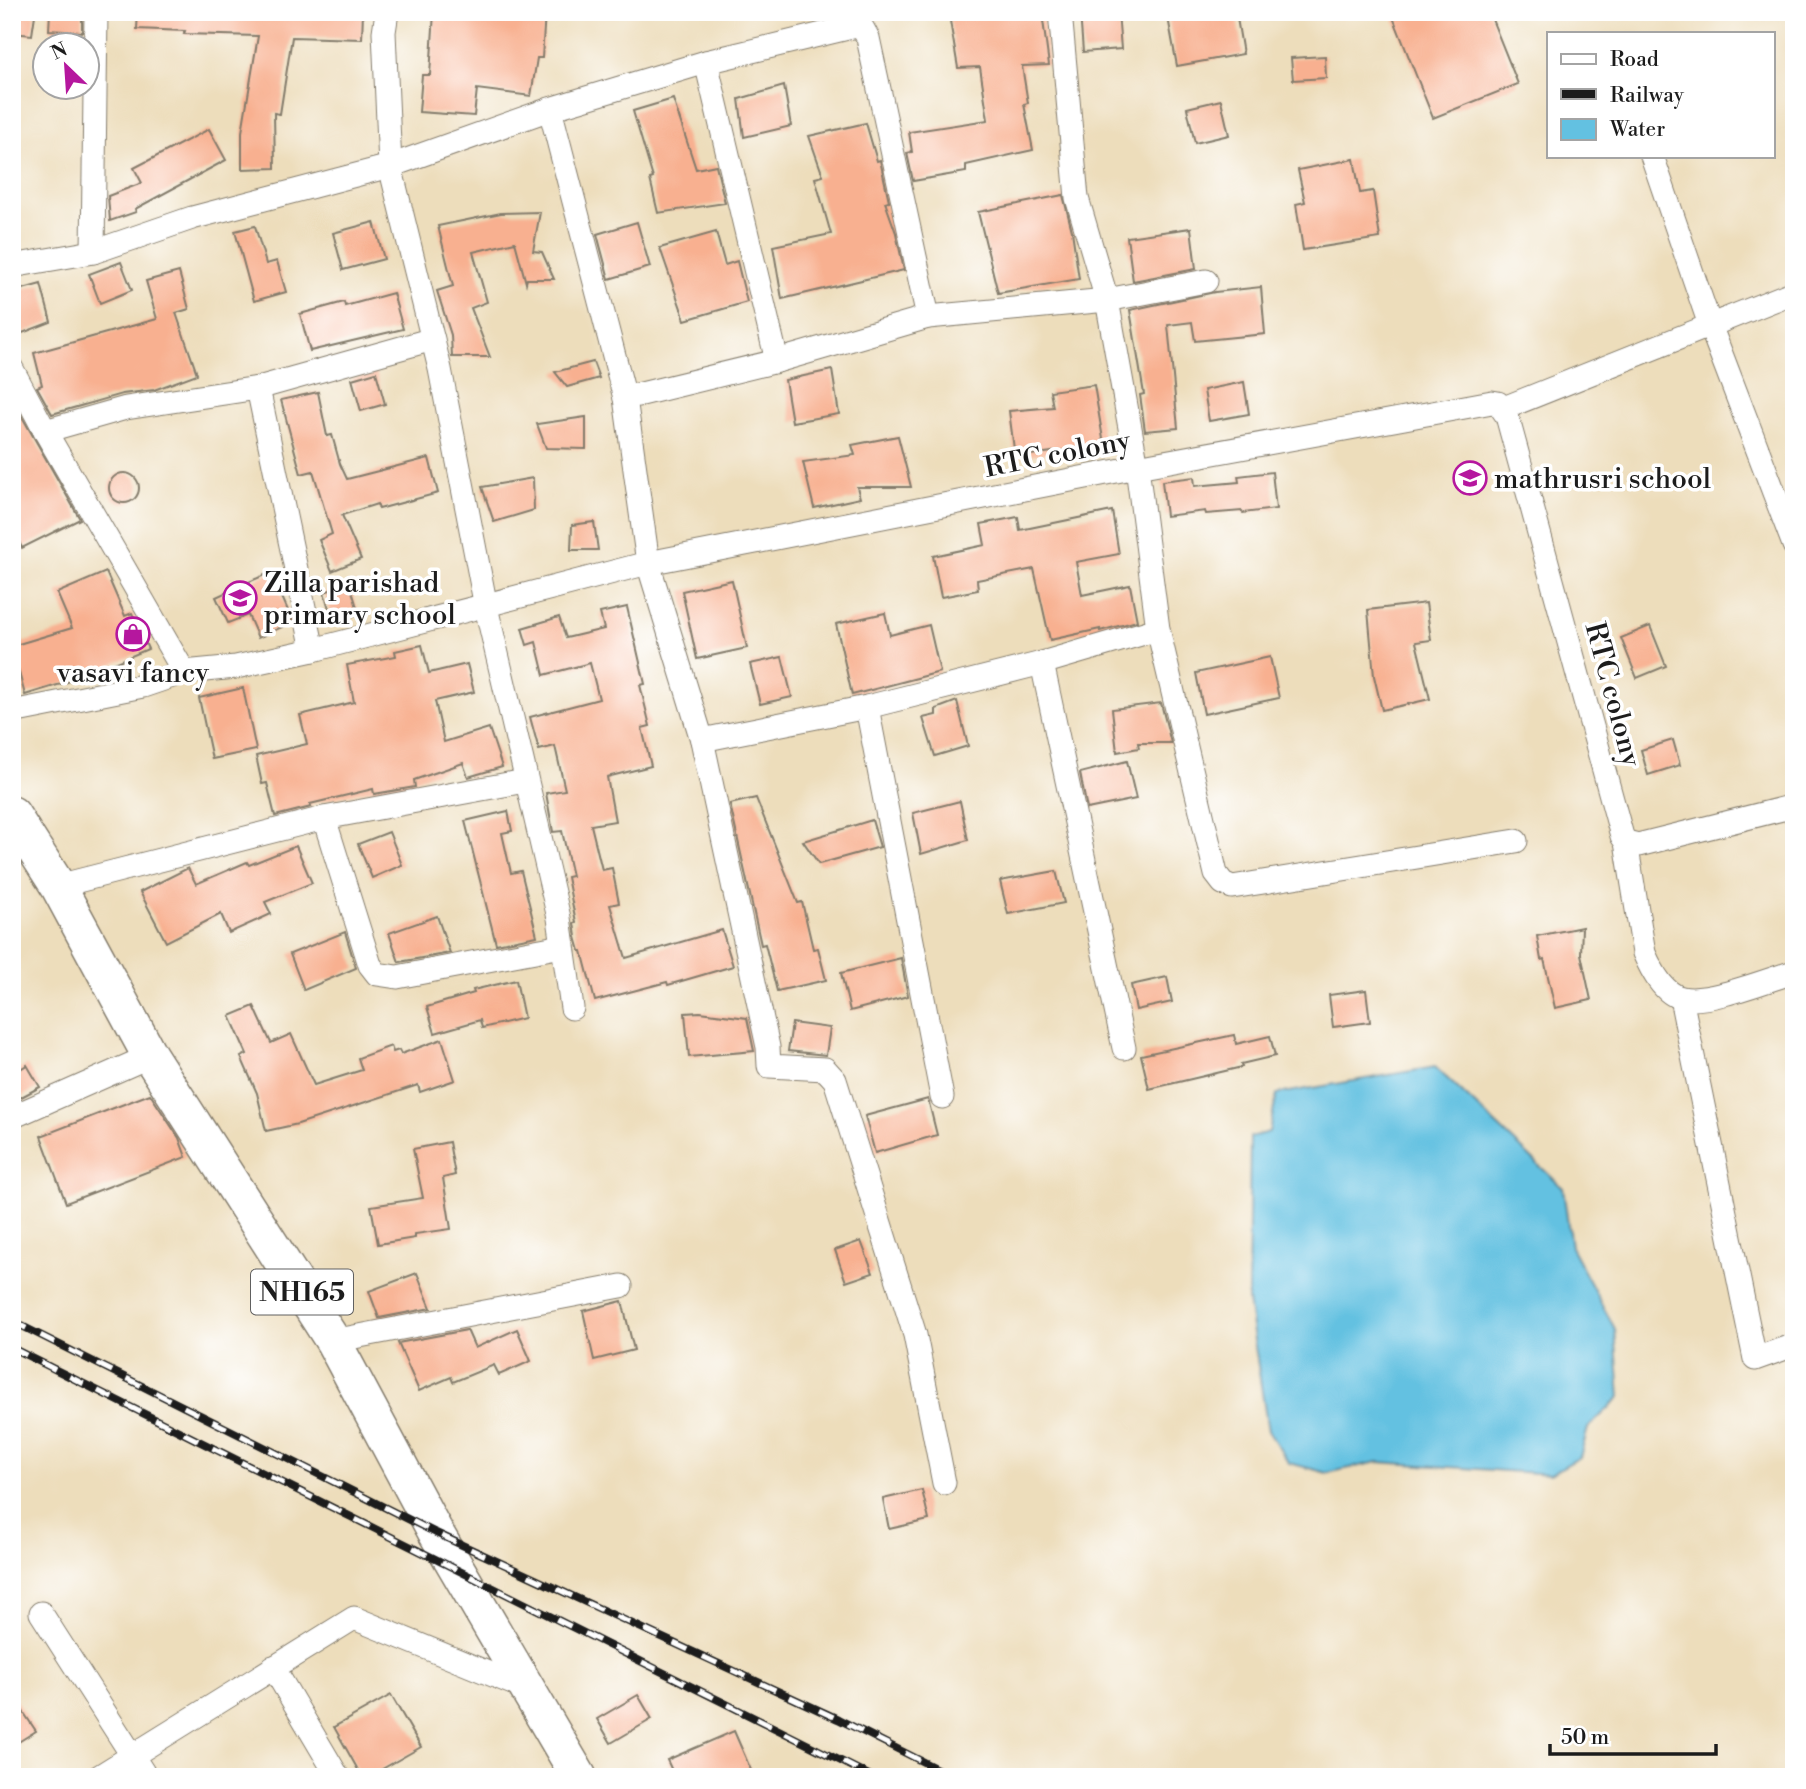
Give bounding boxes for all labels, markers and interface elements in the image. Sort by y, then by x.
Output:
north arrow [32,32,102,102]
legend [1547,32,1774,158]
text: N [47,37,71,66]
text: Road [1610,47,1659,73]
text: Railway [1610,83,1685,109]
text: Water [1609,117,1665,143]
street label: RTC colony [981,423,1134,486]
school or university icon: mathrusri school [1451,459,1489,497]
place label: mathrusri school [1494,462,1711,497]
place label: Zilla parishad primary school [264,566,456,633]
school or university icon: Zilla parishad primary school [221,579,259,617]
shop icon: vasavi fancy [114,615,152,653]
street label: RTC colony [1577,618,1649,771]
place label: vasavi fancy [56,656,209,691]
road number: NH165 [251,1270,353,1315]
scale bar [1550,1712,1717,1756]
text: 50 m [1561,1725,1609,1751]

